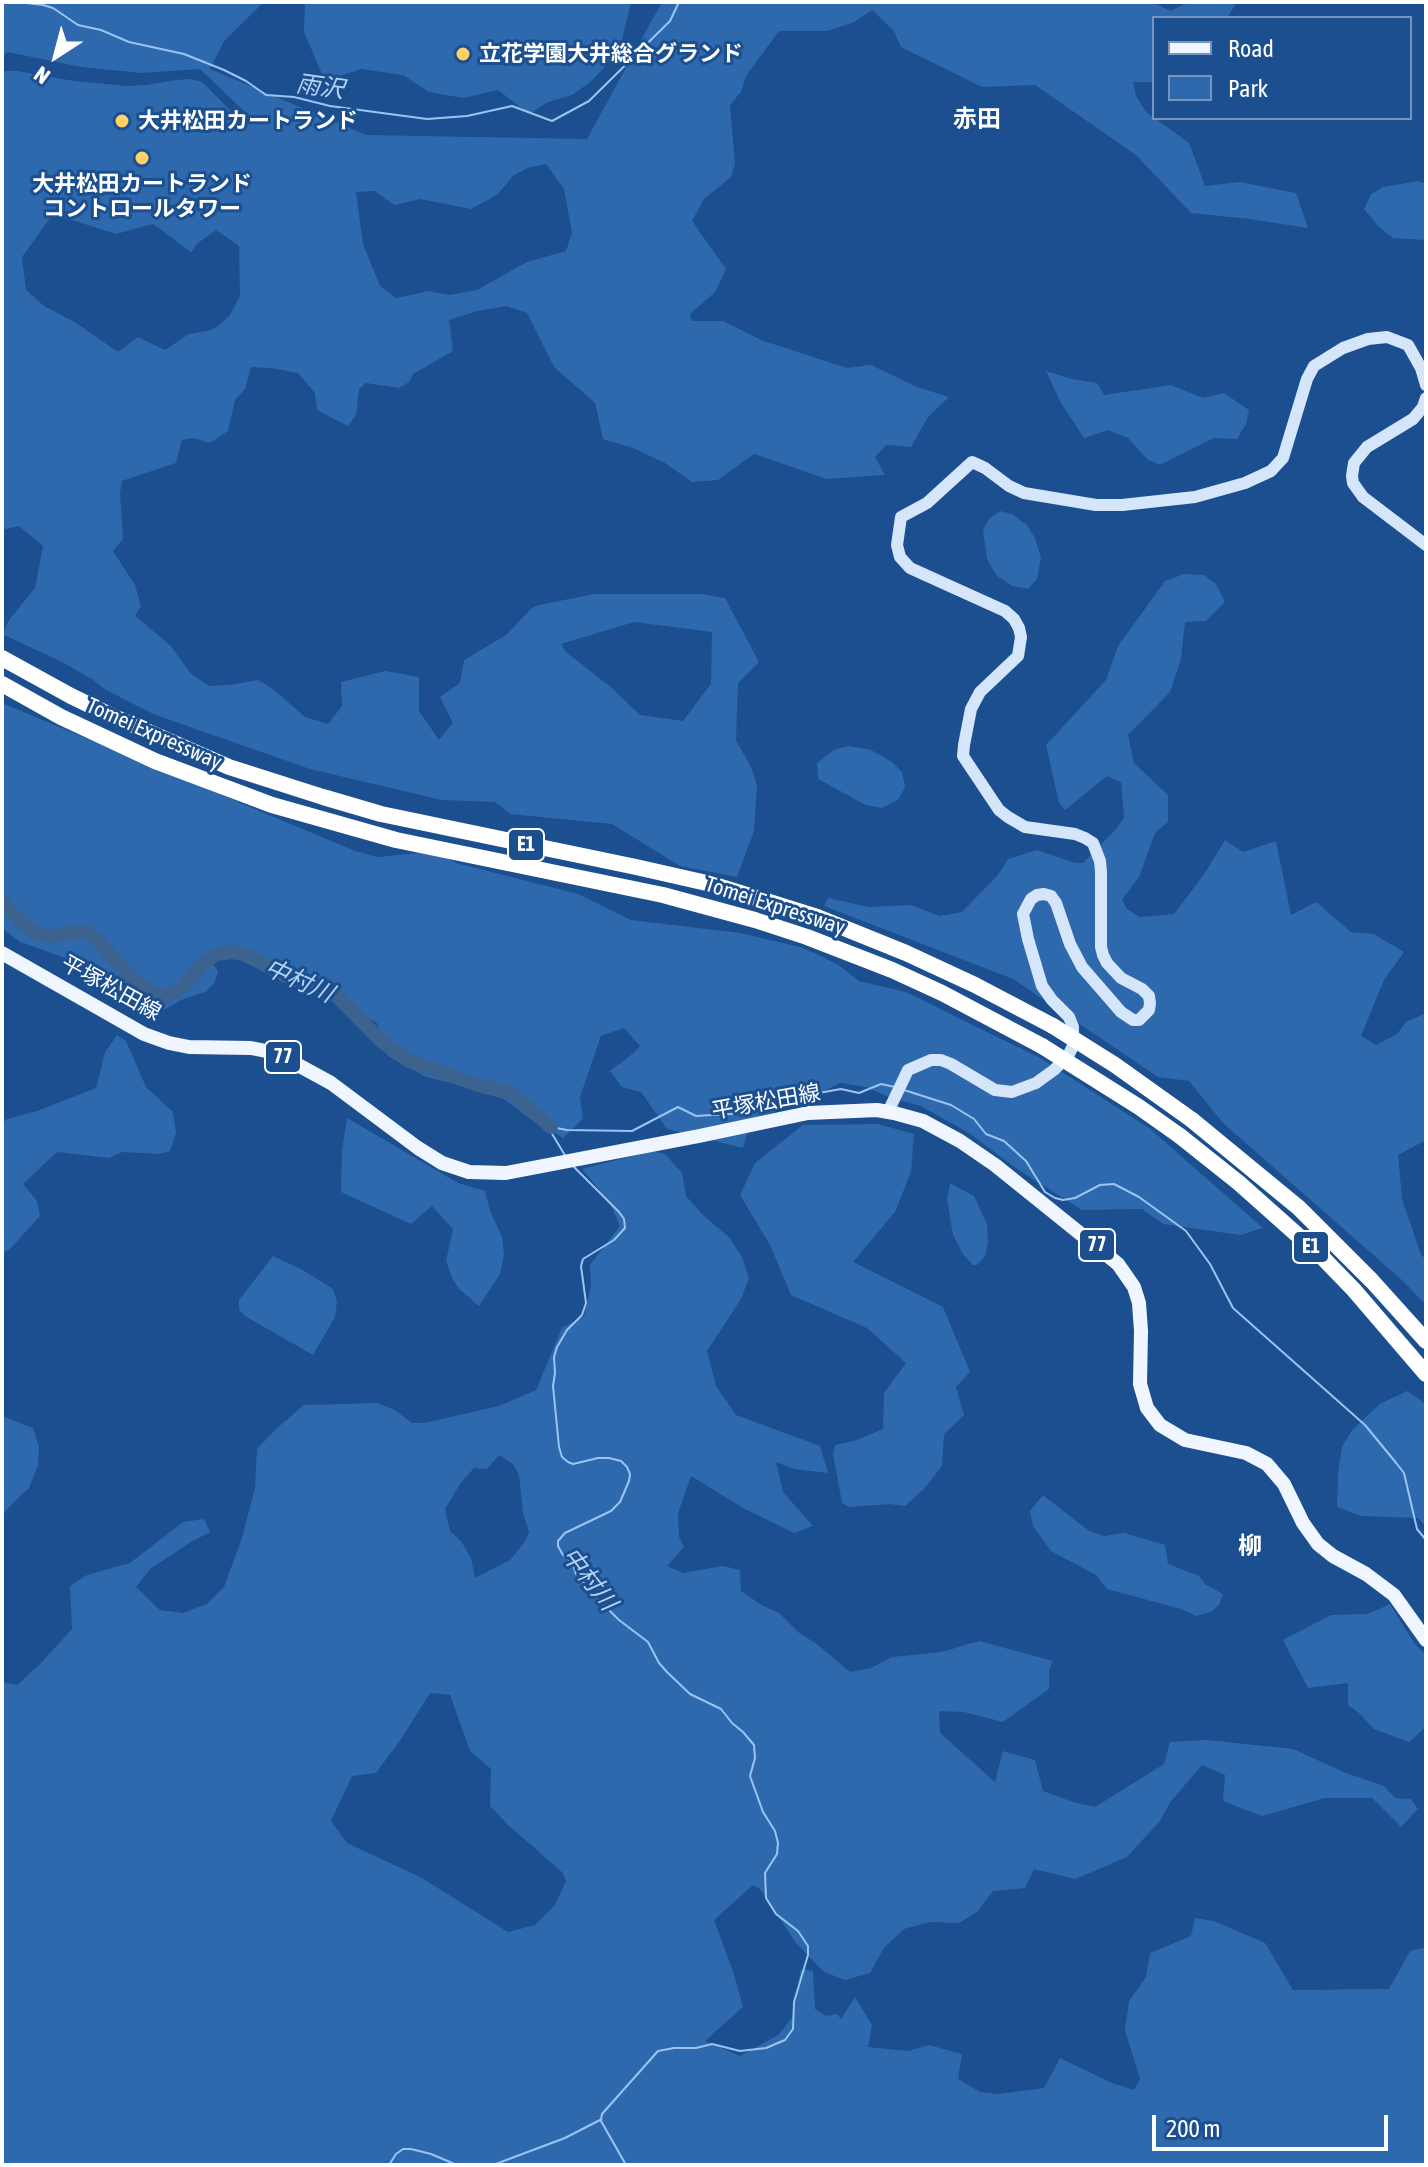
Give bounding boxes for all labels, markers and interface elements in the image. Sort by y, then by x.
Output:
north arrow [16,16,96,96]
legend [1152,16,1412,120]
text: Road [1228,35,1274,62]
place label: 立花学園大井総合グランド [479,41,743,67]
marker: 立花学園大井総合グランド [454,45,472,63]
text: N [29,61,55,90]
water label: 雨沢 [294,69,346,105]
text: Park [1228,75,1268,102]
district label: 赤田 [953,105,1001,133]
place label: 大井松田カートランド [138,108,358,134]
marker: 大井松田カートランド [113,112,131,130]
marker: 大井松田カートランド コントロールタワー [133,149,151,167]
place label: 大井松田カートランド コントロールタワー [32,171,252,222]
street label: Tomei Expressway [82,692,226,776]
road number: E1 [508,829,544,861]
street label: Tomei Expressway [702,871,848,941]
street label: 平塚松田線 [56,950,166,1026]
water label: 中村川 [260,953,338,1009]
road number: 77 [265,1041,301,1073]
street label: 平塚松田線 [710,1079,822,1125]
road number: 77 [1079,1229,1115,1261]
road number: E1 [1293,1231,1329,1263]
district label: 柳 [1238,1532,1262,1560]
water label: 中村川 [555,1542,623,1616]
scale bar [1156,2099,1392,2149]
text: 200 m [1166,2115,1220,2142]

